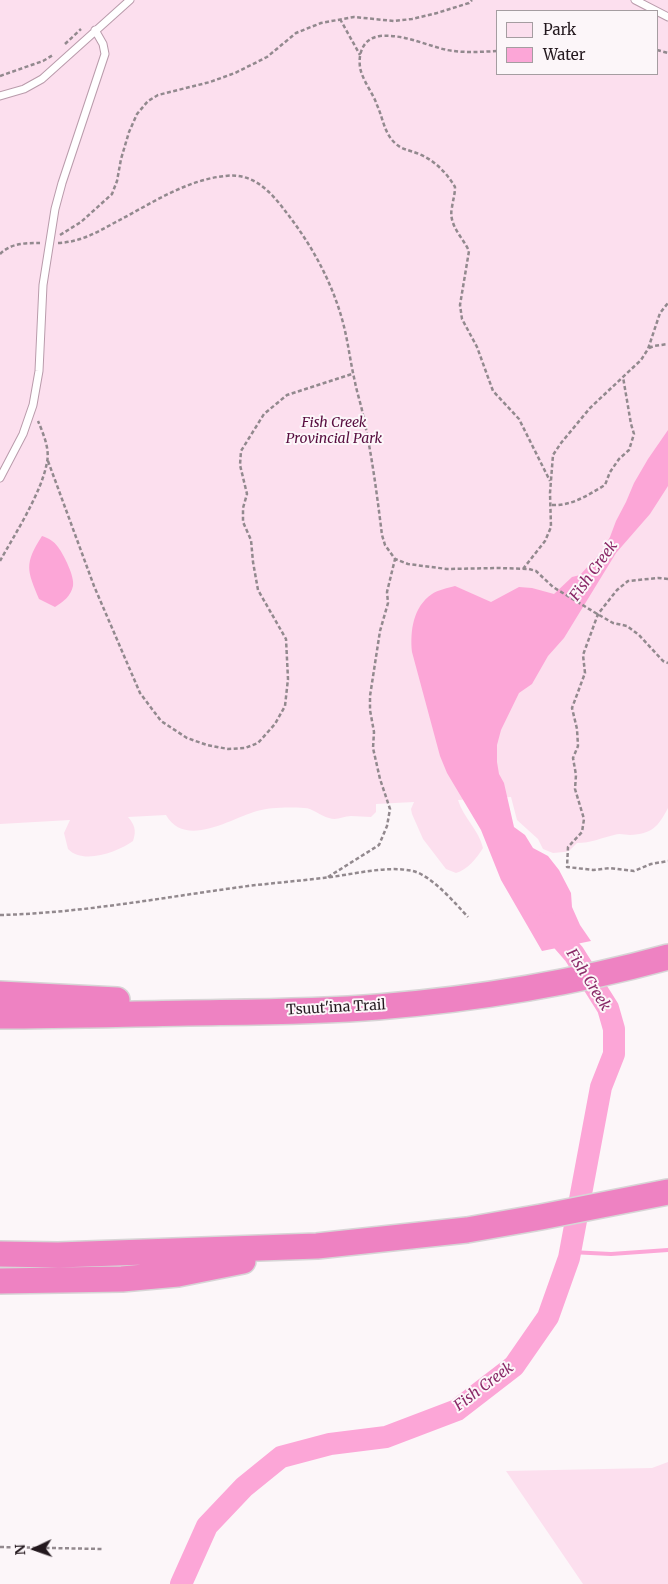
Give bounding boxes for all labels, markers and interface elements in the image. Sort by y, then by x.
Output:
legend [496,10,658,75]
text: Park [543,20,576,39]
text: Water [543,45,585,64]
park label: Fish Creek Provincial Park [286,415,382,448]
water label: Fish Creek [566,538,622,604]
water label: Fish Creek [562,946,614,1014]
street label: Tsuut'ina Trail [286,997,386,1019]
water label: Fish Creek [451,1359,517,1415]
north arrow [10,1524,60,1574]
text: N [11,1544,29,1556]

